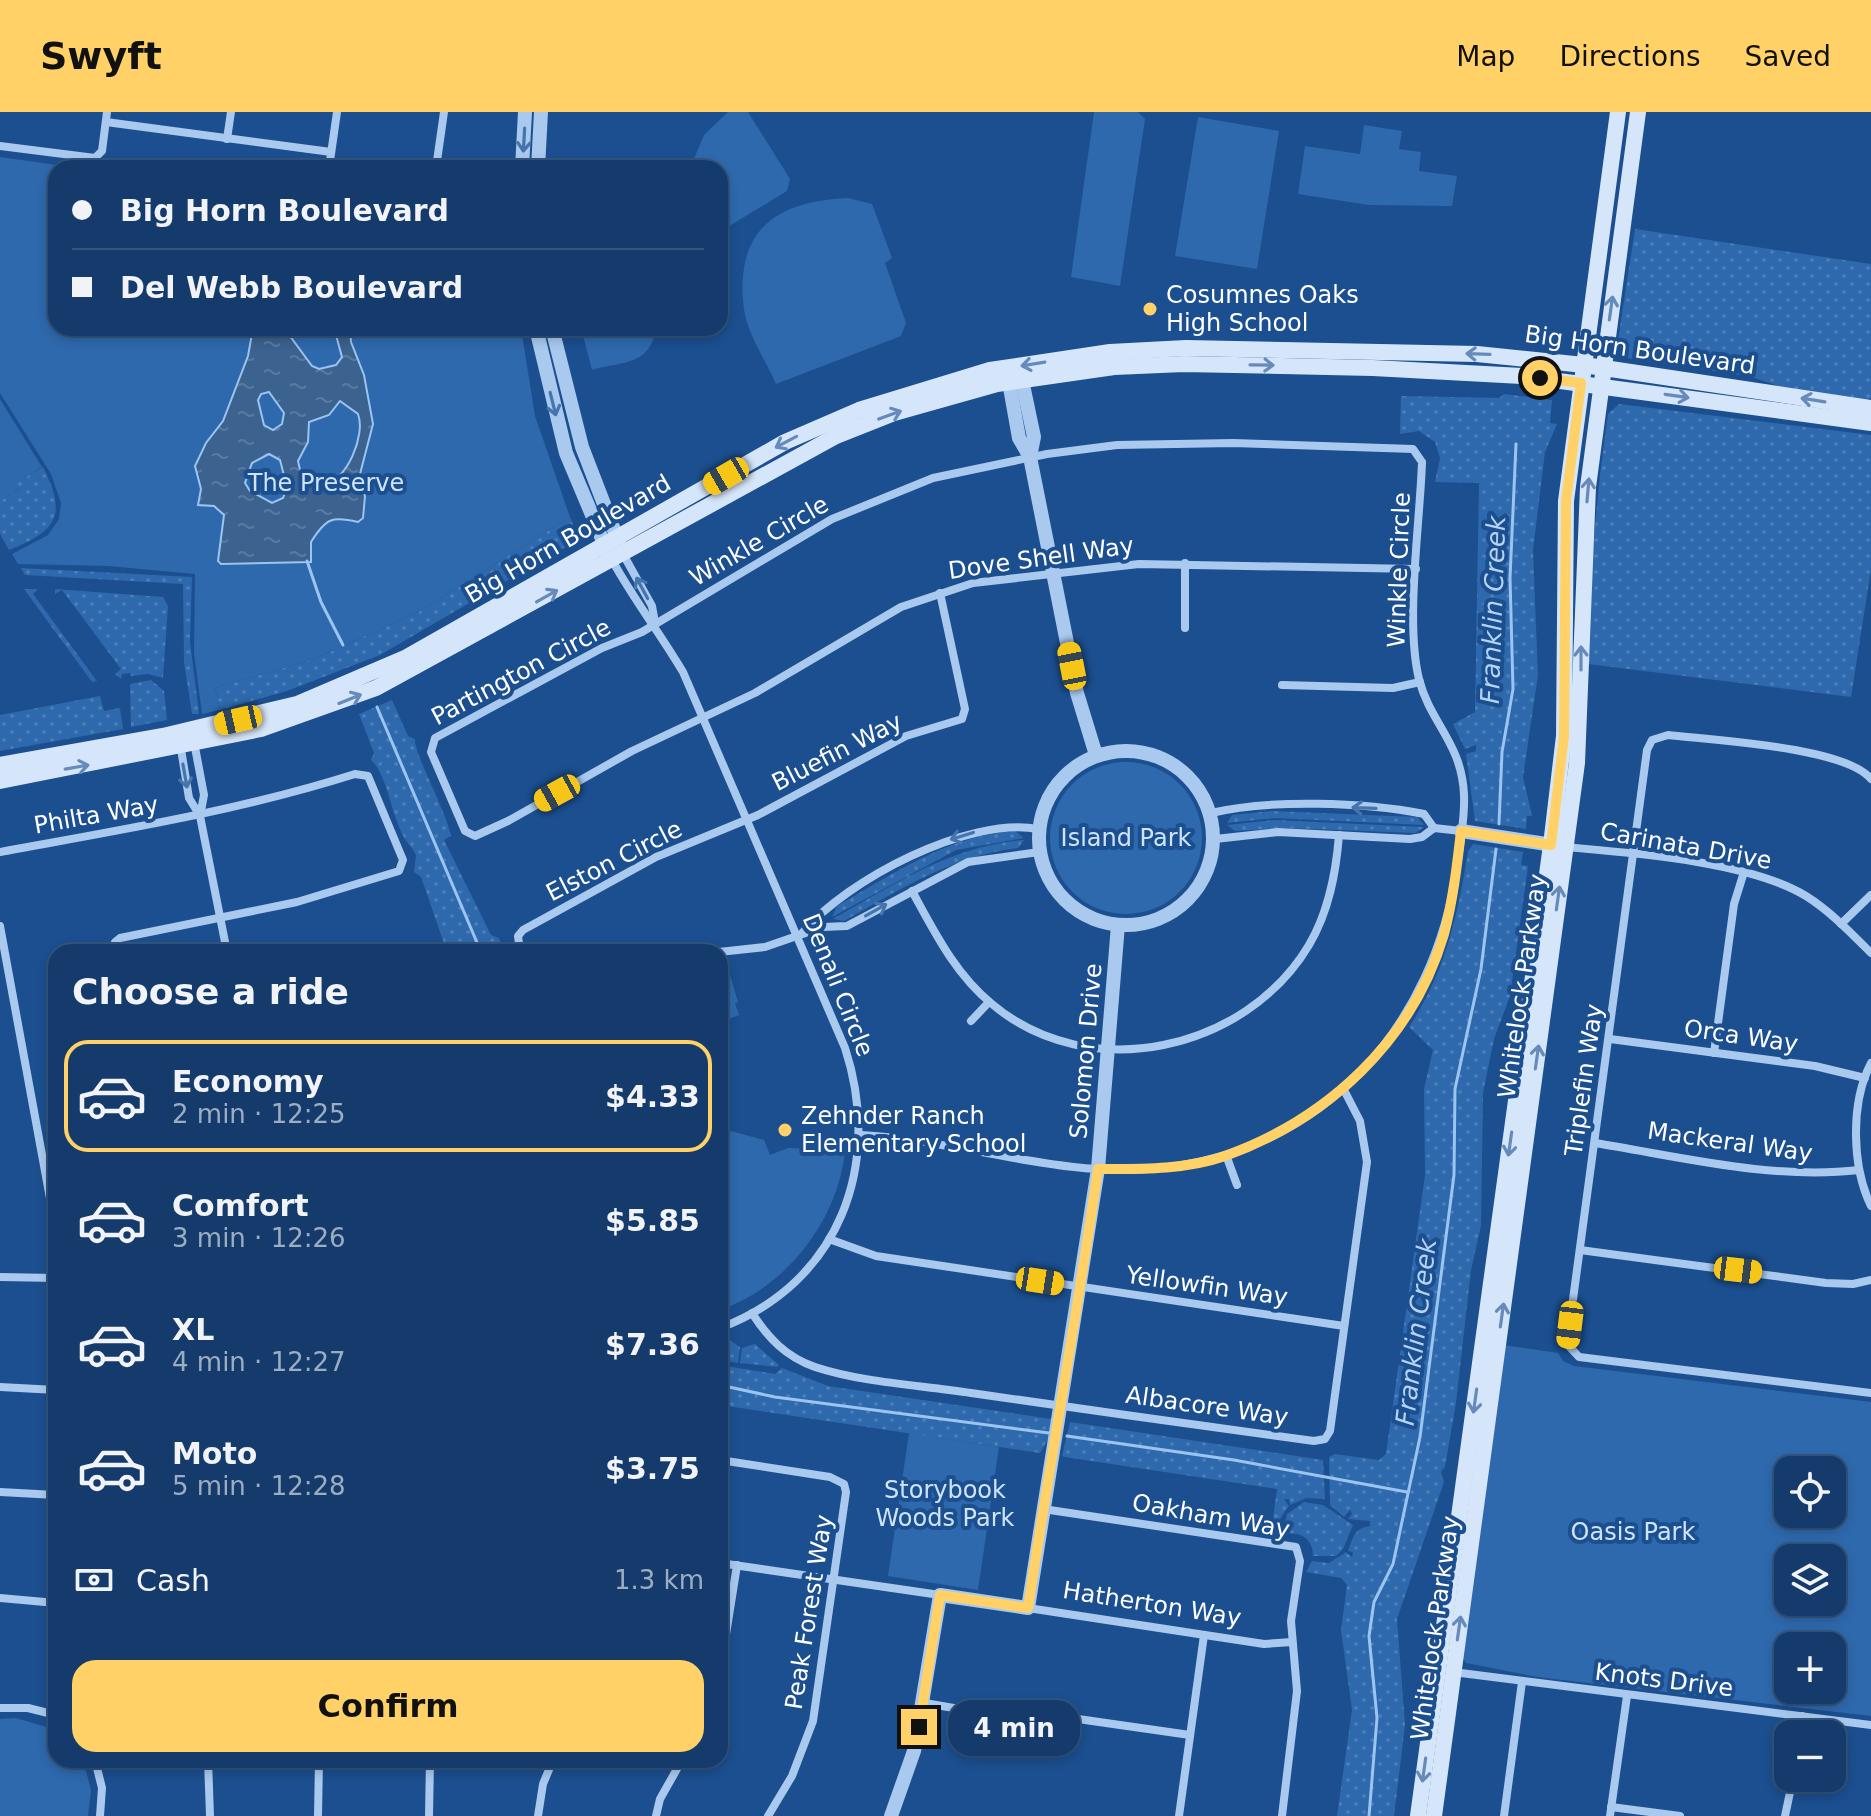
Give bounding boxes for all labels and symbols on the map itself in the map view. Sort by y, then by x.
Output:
one-way arrow [516,126,531,153]
place label: Cosumnes Oaks High School [1166,281,1359,337]
one-way arrow [1604,296,1619,321]
marker: Cosumnes Oaks High School [1141,300,1159,318]
street label: Big Horn Boulevard [1523,320,1757,380]
one-way arrow [1465,347,1492,362]
one-way arrow [1021,357,1046,372]
one-way arrow [1248,357,1275,373]
route start [1522,360,1558,396]
one-way arrow [1664,389,1690,404]
one-way arrow [546,391,561,417]
one-way arrow [1801,391,1827,406]
one-way arrow [877,407,902,421]
one-way arrow [775,434,799,450]
car [699,454,753,498]
park label: The Preserve [247,469,404,497]
street label: Big Horn Boulevard [460,469,676,609]
one-way arrow [1580,477,1595,504]
street label: Winkle Circle [685,490,833,592]
street label: Winkle Circle [1382,492,1416,648]
water label: Franklin Creek [1475,514,1511,705]
street label: Dove Shell Way [946,531,1136,585]
one-way arrow [634,577,650,600]
one-way arrow [535,587,559,603]
street label: Partington Circle [427,613,615,731]
car [1056,640,1088,692]
one-way arrow [1573,645,1589,672]
one-way arrow [337,690,362,705]
car [212,703,264,737]
street label: Bluefin Way [767,707,907,797]
one-way arrow [64,758,89,773]
one-way arrow [179,763,194,788]
car [530,771,584,815]
street label: Philta Way [32,790,160,840]
one-way arrow [1351,800,1378,815]
street label: Elston Circle [541,815,687,907]
street label: Carinata Drive [1598,817,1774,875]
park label: Island Park [1061,824,1192,852]
one-way arrow [949,829,975,844]
street label: Whitelock Parkway [1492,872,1552,1100]
one-way arrow [1551,886,1566,911]
one-way arrow [863,902,887,918]
street label: Denali Circle [797,910,879,1060]
street label: Solomon Drive [1064,962,1108,1140]
street label: Triplefin Way [1559,1002,1609,1159]
street label: Orca Way [1682,1014,1800,1058]
one-way arrow [1529,1044,1544,1071]
place label: Zehnder Ranch Elementary School [801,1102,1026,1158]
street label: Mackeral Way [1646,1117,1814,1167]
marker: Zehnder Ranch Elementary School [776,1121,794,1139]
one-way arrow [1502,1130,1517,1157]
water label: Franklin Creek [1390,1236,1442,1427]
car [1713,1255,1763,1285]
street label: Yellowfin Way [1123,1261,1290,1311]
car [1014,1265,1066,1297]
car [1555,1300,1585,1350]
one-way arrow [1495,1302,1510,1328]
street label: Albacore Way [1124,1381,1290,1431]
one-way arrow [1467,1387,1482,1414]
park label: Storybook Woods Park [876,1476,1015,1532]
street label: Oakham Way [1130,1488,1292,1544]
street label: Peak Forest Way [780,1513,838,1711]
street label: Whitelock Parkway [1405,1514,1465,1742]
park label: Oasis Park [1571,1518,1695,1546]
street label: Hatherton Way [1061,1576,1243,1632]
one-way arrow [1452,1615,1467,1642]
street label: Knots Drive [1593,1658,1735,1702]
callout: 4 min [947,1699,1079,1755]
route end [901,1709,937,1745]
one-way arrow [1417,1756,1432,1783]

